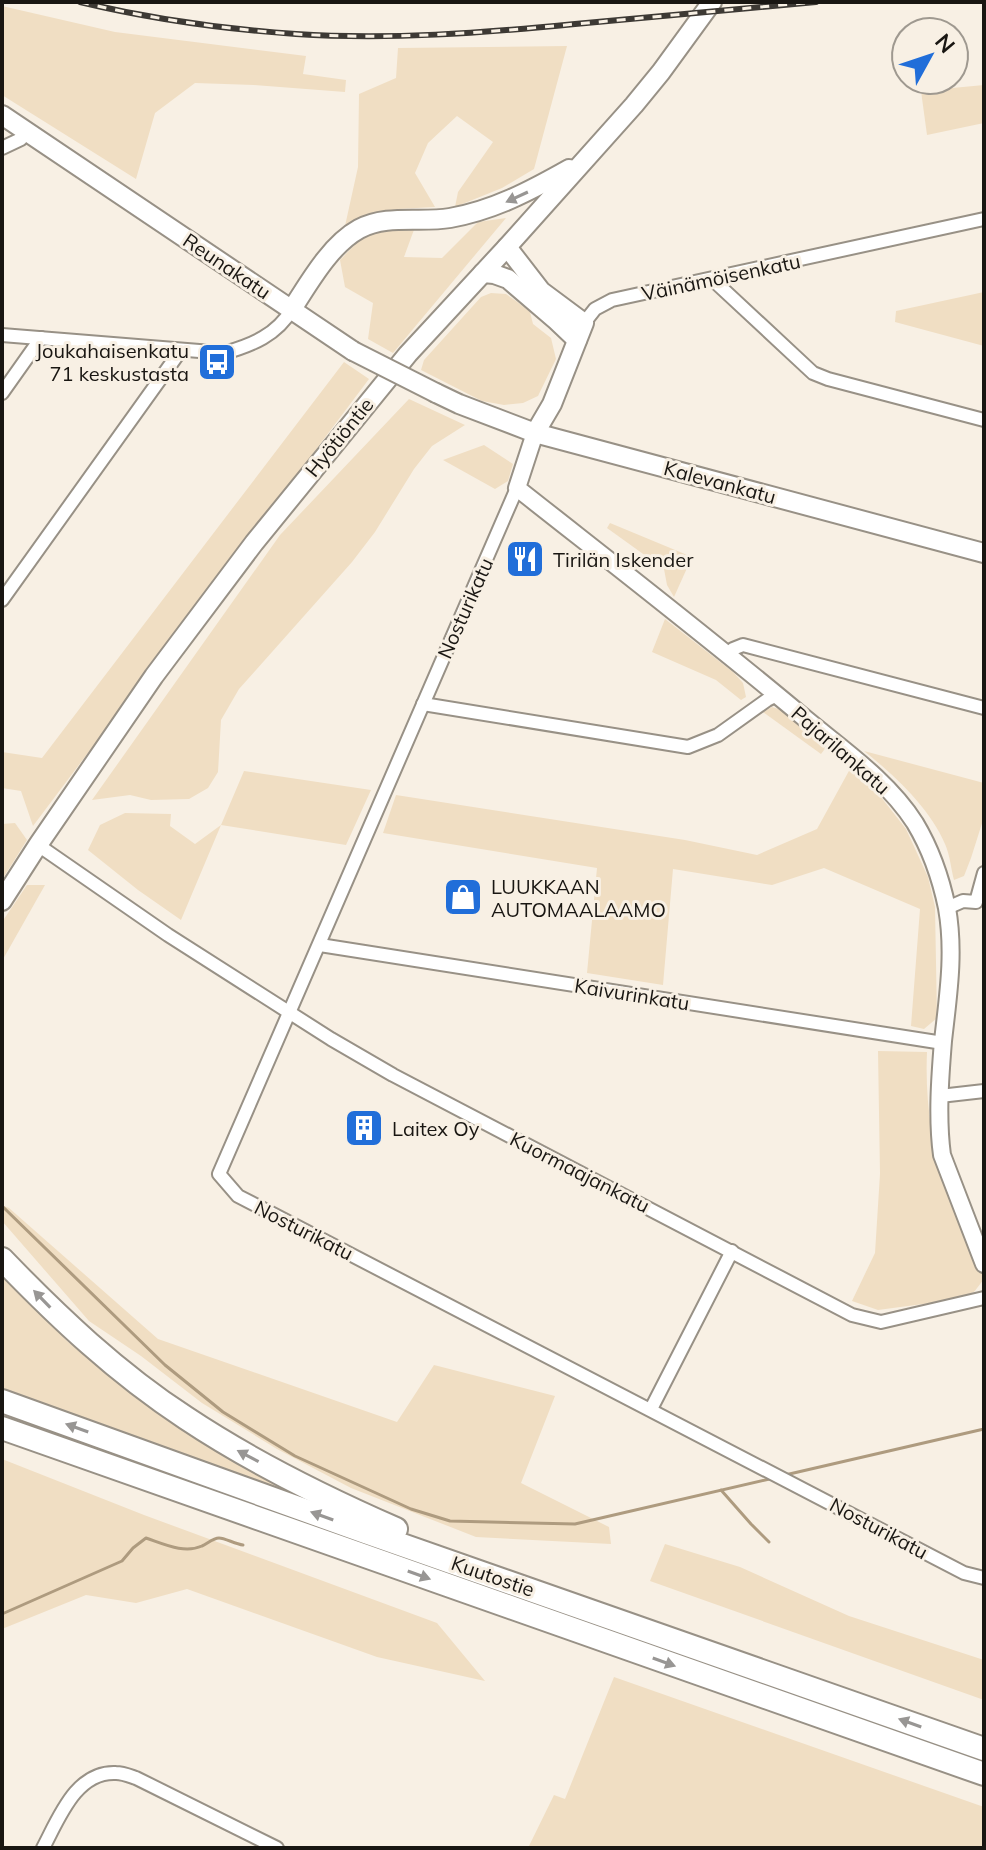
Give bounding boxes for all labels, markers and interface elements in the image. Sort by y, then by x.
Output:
north arrow [890,16,970,96]
text: N [929,28,961,59]
one-way arrow [505,190,528,204]
street label: Reunakatu [178,228,276,304]
street label: Väinämöisenkatu [639,248,803,306]
place label: Joukahaisenkatu 71 keskustasta [36,338,189,386]
bus stop icon: Joukahaisenkatu 71 keskustasta [196,341,238,383]
street label: Hyötiöntie [300,392,378,482]
street label: Kalevankatu [661,455,779,509]
restaurant icon: Tirilän Iskender [504,538,546,580]
place label: Tirilän Iskender [553,547,694,572]
street label: Nosturikatu [432,554,498,662]
street label: Pajarilankatu [787,700,895,800]
place label: LUUKKAAN AUTOMAALAAMO [491,874,666,922]
shop icon: LUUKKAAN AUTOMAALAAMO [442,876,484,918]
street label: Kaivurinkatu [573,973,691,1015]
building icon: Laitex Oy [343,1107,385,1149]
place label: Laitex Oy [392,1116,480,1141]
street label: Kuormaajankatu [506,1126,654,1218]
street label: Nosturikatu [250,1194,358,1266]
one-way arrow [33,1290,51,1309]
one-way arrow [65,1421,89,1434]
one-way arrow [237,1449,259,1463]
street label: Nosturikatu [826,1492,932,1564]
one-way arrow [310,1510,334,1522]
street label: Kuutostie [448,1550,538,1602]
one-way arrow [407,1570,431,1582]
one-way arrow [652,1657,676,1669]
one-way arrow [898,1717,922,1729]

